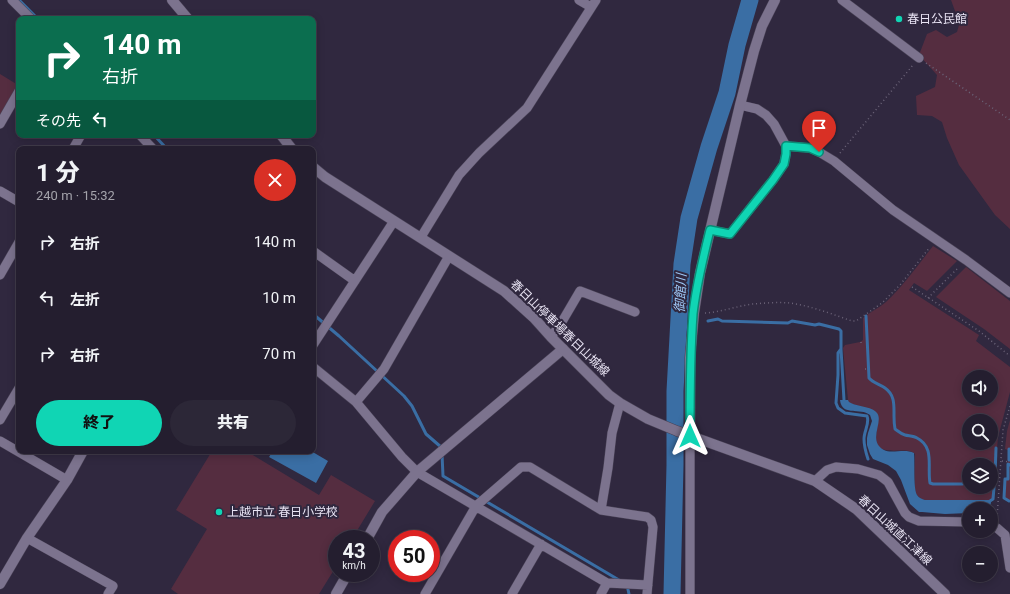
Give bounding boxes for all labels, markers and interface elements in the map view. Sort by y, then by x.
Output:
place label: 春日公民館 [907,12,967,26]
marker: 春日公民館 [894,14,904,24]
text: 140 m [102,28,181,61]
icon: right [36,32,88,84]
text: 右折 [102,66,138,87]
icon: left [89,108,111,130]
pin [802,111,836,152]
text: その先 [36,112,81,130]
icon: arrive [808,117,830,139]
text: 1 分 [36,159,80,187]
button: close [254,159,296,201]
text: 240 m · 15:32 [36,188,115,203]
icon: right [36,231,58,253]
text: 140 m [254,233,296,251]
text: 右折 [70,235,100,253]
water label: 御館川 [672,271,689,313]
street label: 春日山停車場春日山城線 [508,277,612,379]
icon: left [36,287,58,309]
text: 10 m [262,289,296,307]
text: 左折 [70,291,100,309]
icon: right [36,343,58,365]
text: 70 m [262,345,296,363]
text: 右折 [70,347,100,365]
map controls [962,370,998,582]
button: sound [962,370,998,406]
button: 終了 [36,400,162,446]
button: 共有 [170,400,296,446]
button: search [962,414,998,450]
position arrow [669,415,711,457]
button: layers [962,458,998,494]
street label: 春日山城直江津線 [855,492,935,568]
button: + [962,502,998,538]
place label: 上越市立 春日小学校 [227,505,338,519]
marker: 上越市立 春日小学校 [214,507,224,517]
speed limit sign: 50 [388,530,440,582]
text: 43 [343,539,365,563]
button: − [962,546,998,582]
text: km/h [342,560,366,571]

